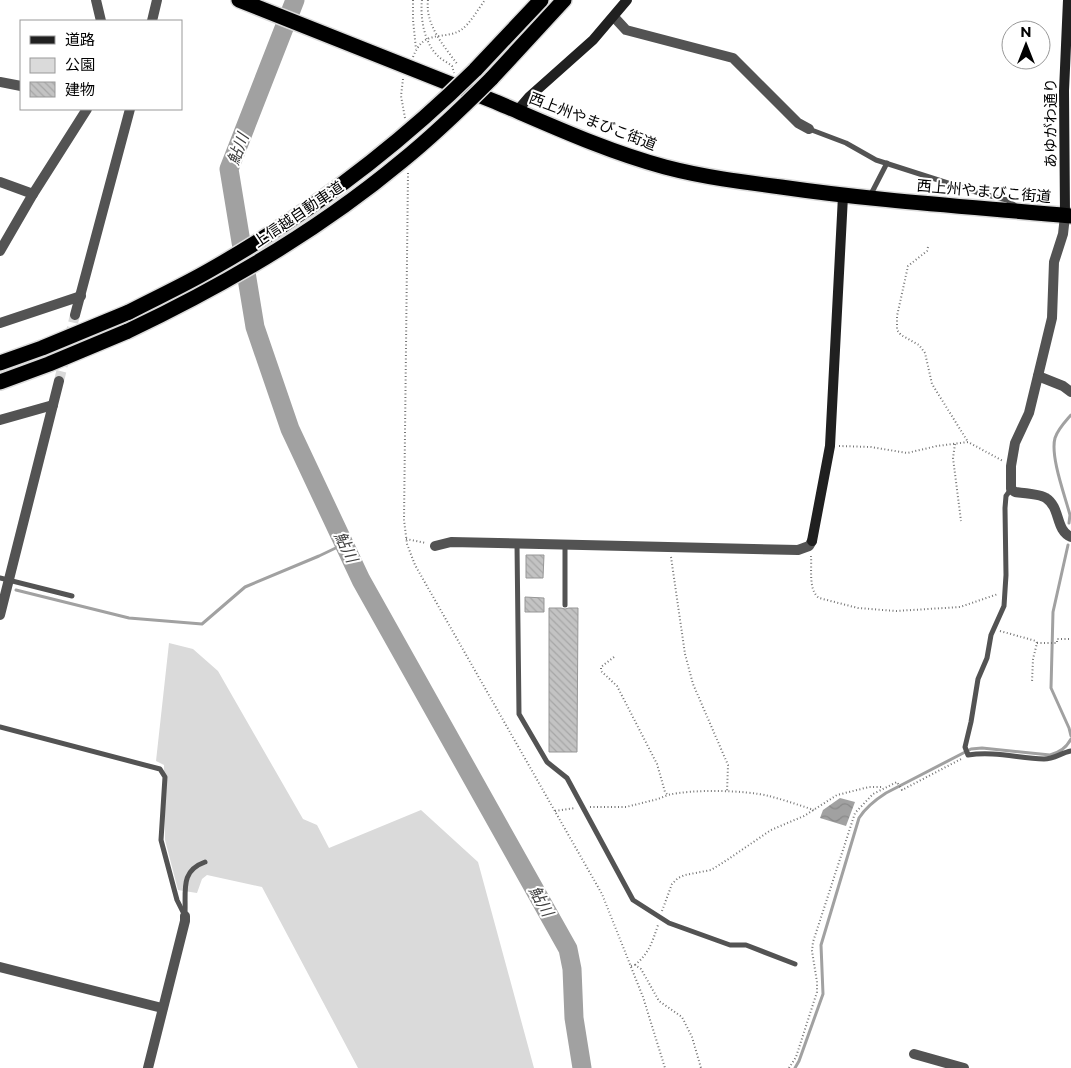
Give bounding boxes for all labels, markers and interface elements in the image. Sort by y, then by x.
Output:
legend [20,20,182,110]
north arrow [1001,20,1051,70]
text: N [1020,23,1032,41]
text: 道路 [65,30,95,49]
text: 公園 [65,55,95,74]
street label: あゆがわ通り [1041,78,1060,168]
text: 建物 [65,80,95,99]
street label: 西上州やまびこ街道 [527,88,659,154]
water label: 鮎川 [224,129,253,167]
street label: 西上州やまびこ街道 [916,176,1052,206]
street label: 上信越自動車道 [249,177,347,251]
water label: 鮎川 [330,528,362,567]
water label: 鮎川 [525,882,558,921]

